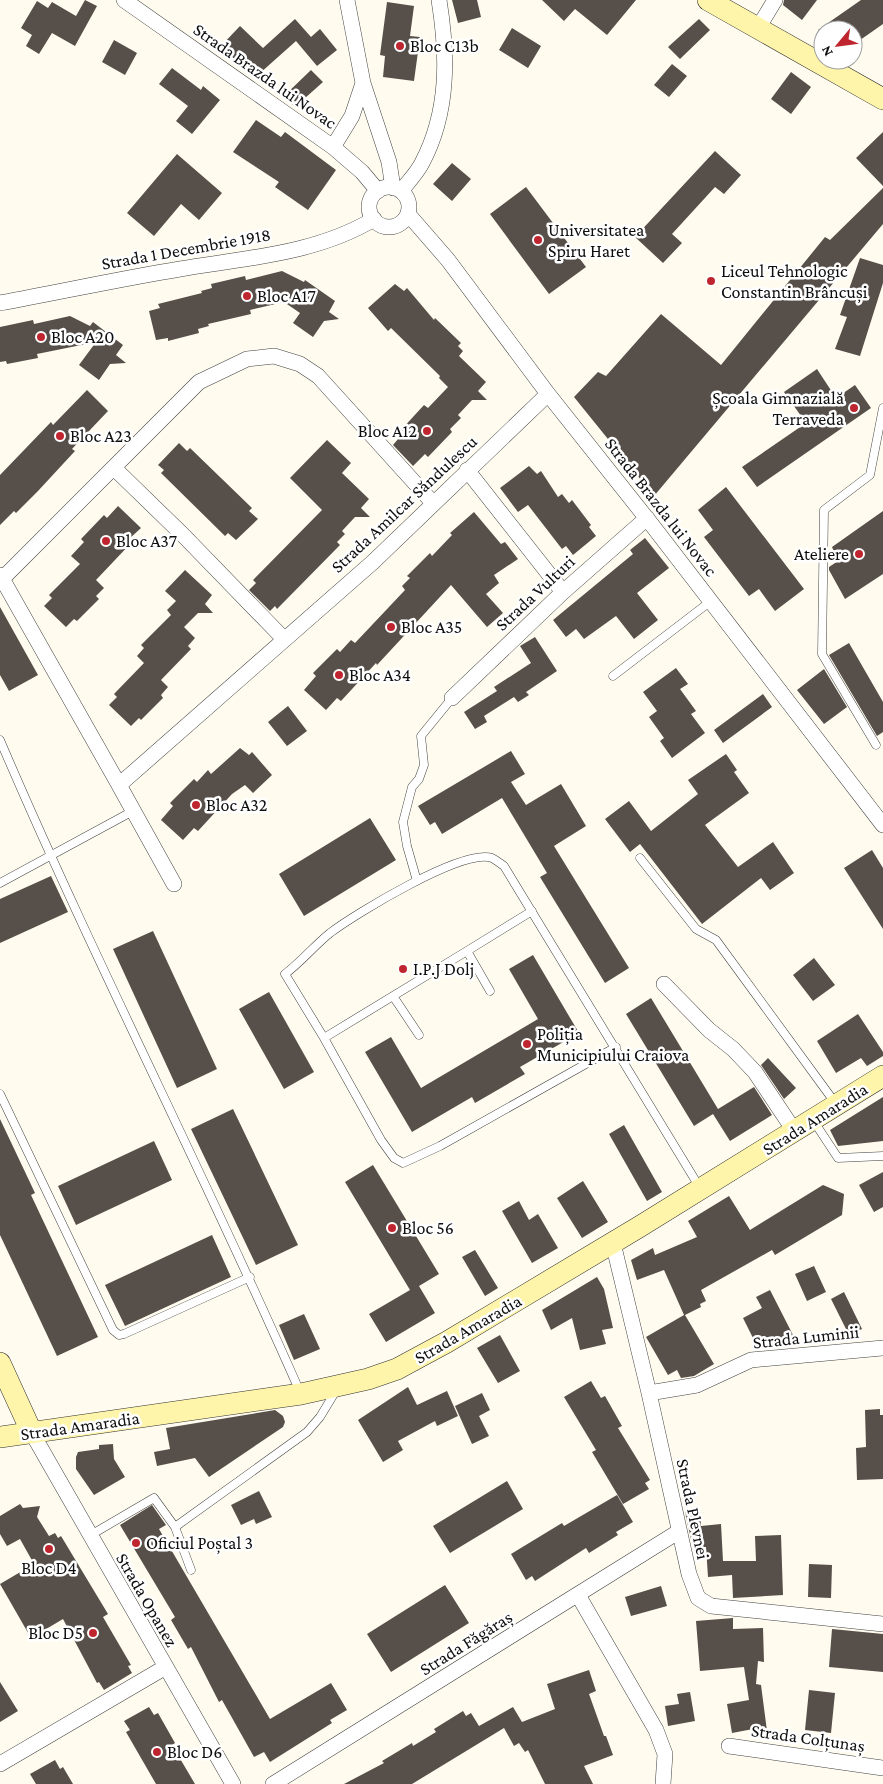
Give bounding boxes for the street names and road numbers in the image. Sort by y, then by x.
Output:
street label: Strada Brazda lui Novac [190,19,341,133]
street label: Strada 1 Decembrie 1918 [100,224,272,274]
street label: Strada Amilcar Săndulescu [327,431,481,577]
street label: Strada Brazda lui Novac [601,434,722,581]
street label: Strada Vulturi [491,551,579,635]
street label: Strada Amaradia [759,1079,871,1159]
street label: Strada Amaradia [411,1290,525,1368]
street label: Strada Luminii [752,1321,860,1353]
street label: Strada Amaradia [19,1408,141,1444]
street label: Strada Plevnei [673,1457,713,1561]
street label: Strada Opanez [112,1550,182,1651]
street label: Strada Făgăraș [416,1607,517,1681]
street label: Strada Colțunaș [750,1720,866,1758]

